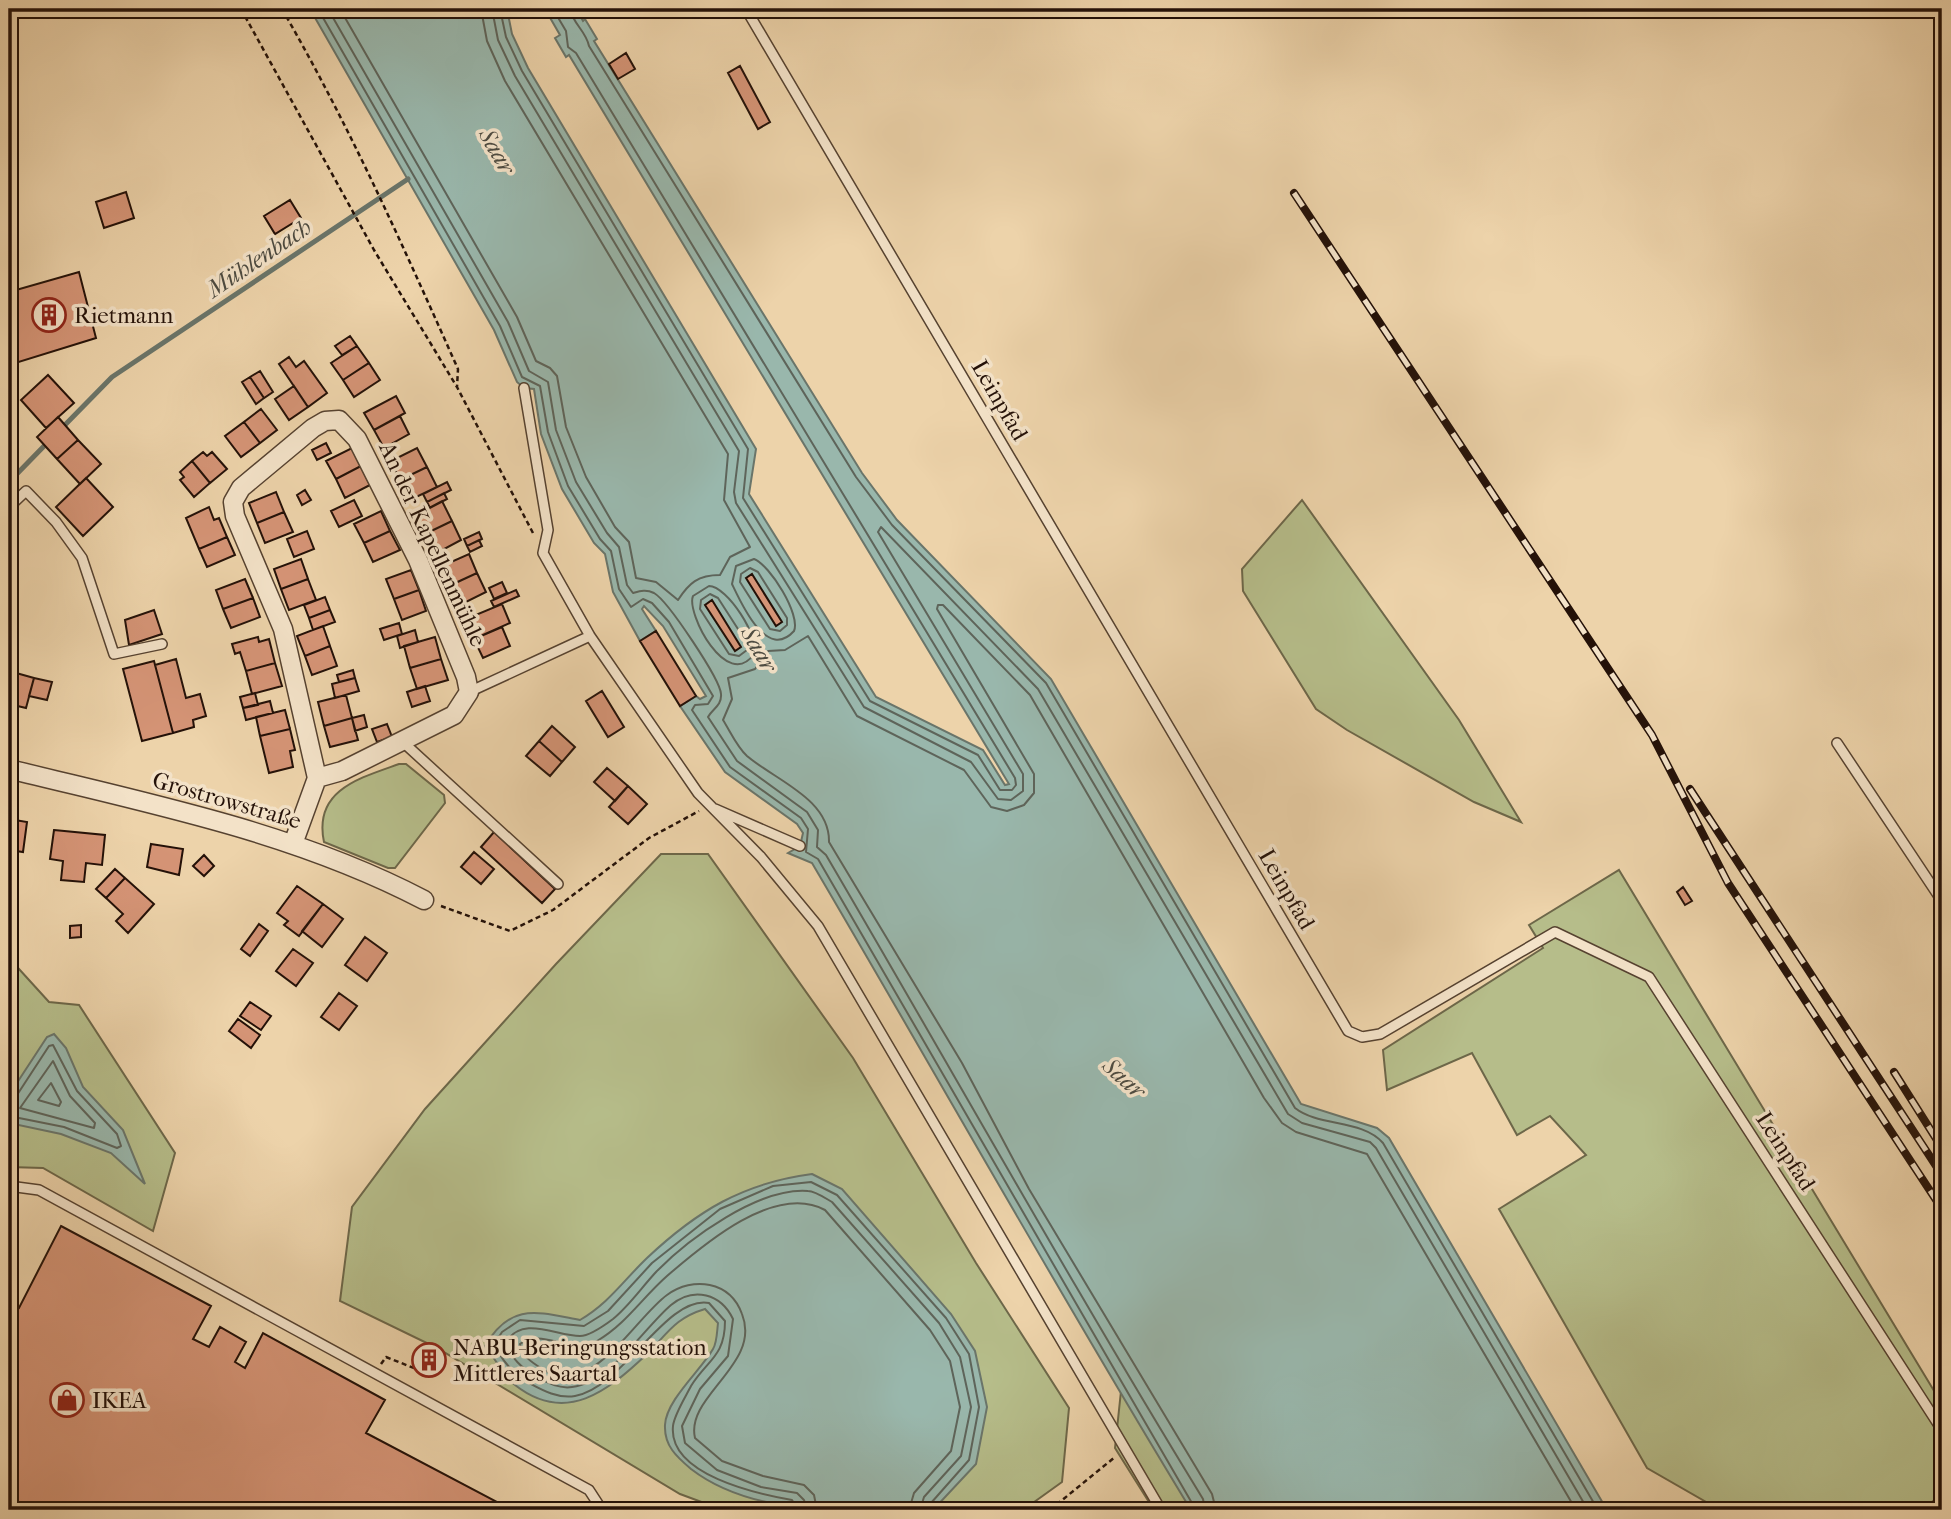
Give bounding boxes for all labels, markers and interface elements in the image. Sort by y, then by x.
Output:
water label: Saar [472,122,522,181]
water label: Mühlenbach [200,213,317,304]
building icon: Rietmann [30,296,68,334]
place label: Rietmann [74,302,174,329]
street label: Leinpfad [966,355,1034,446]
street label: An der Kapellenmühle [373,437,492,651]
water label: Saar [734,620,784,679]
street label: Grostrowstraße [149,766,304,835]
street label: Leinpfad [1253,844,1321,935]
water label: Saar [1096,1051,1153,1106]
street label: Leinpfad [1750,1107,1821,1196]
place label: NABU-Beringungsstation Mittleres Saartal [453,1334,707,1387]
building icon: NABU-Beringungsstation Mittleres Saartal [410,1341,448,1379]
shop icon: IKEA [48,1381,86,1419]
place label: IKEA [92,1387,148,1414]

